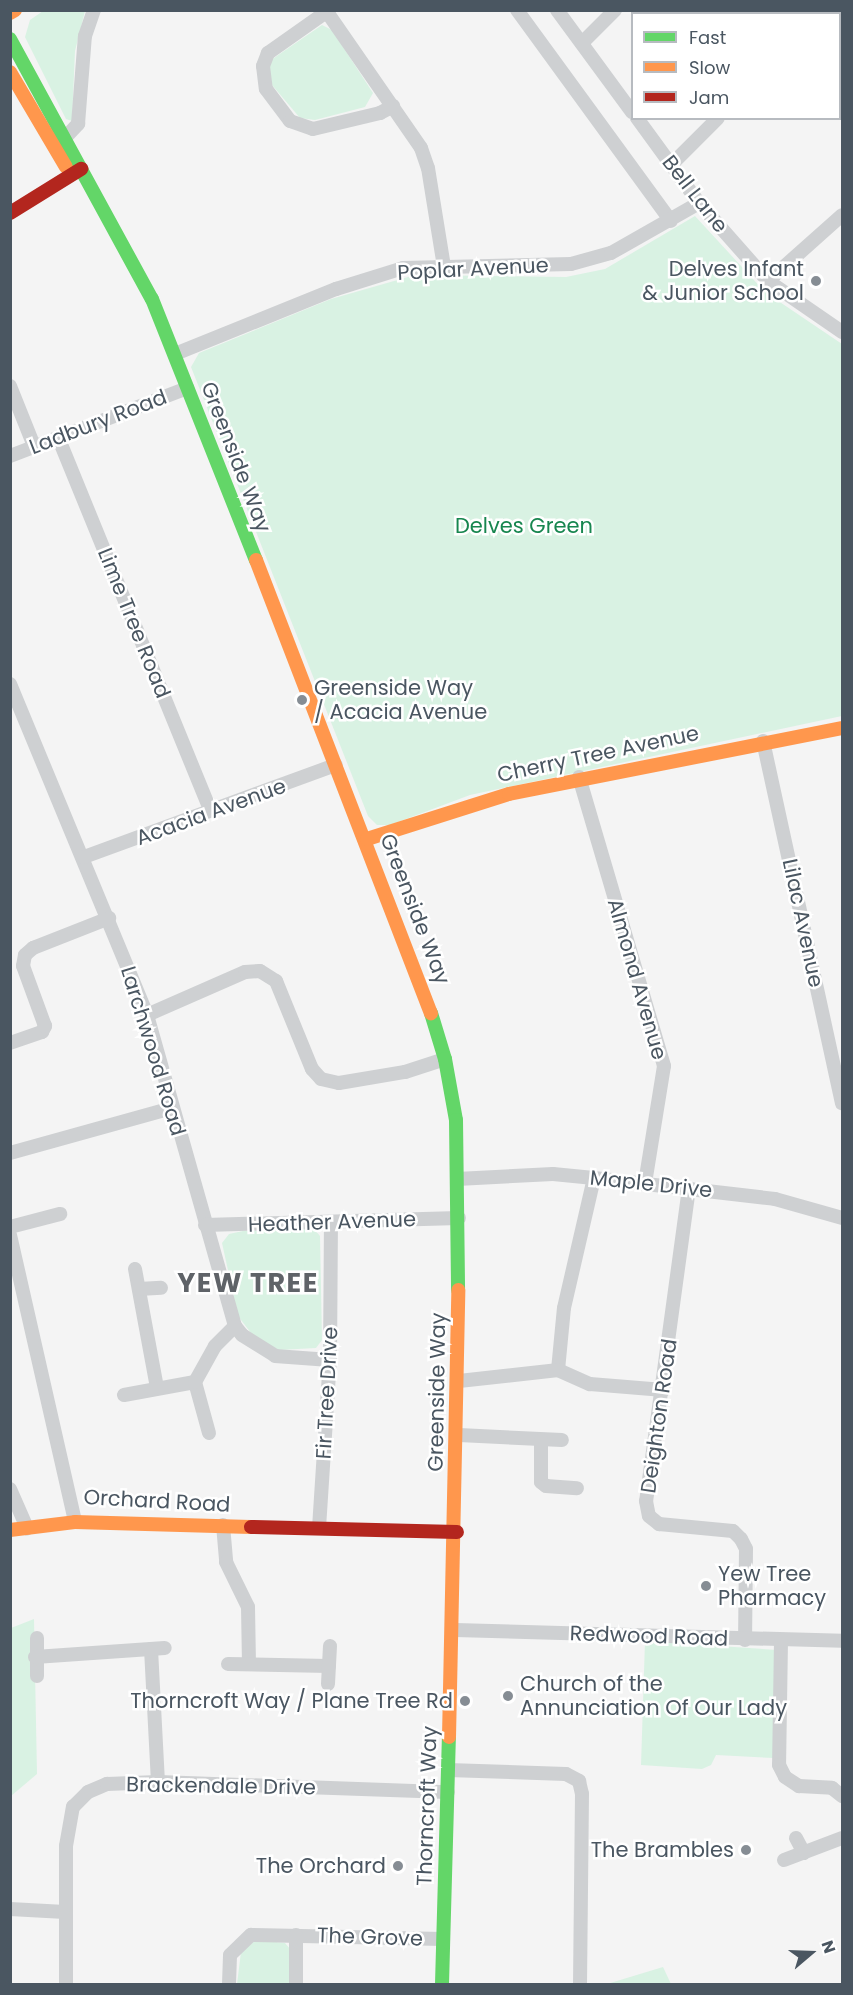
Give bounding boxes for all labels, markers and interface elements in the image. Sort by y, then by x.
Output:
legend [631,12,841,120]
text: Fast [689,25,726,50]
text: Slow [689,55,730,80]
text: Jam [689,85,729,110]
street label: Bell Lane [657,150,733,238]
street label: Poplar Avenue [397,252,549,286]
place label: Delves Infant & Junior School [642,256,804,306]
marker: Delves Infant & Junior School [809,274,823,288]
street label: Greenside Way [196,378,276,536]
street label: Ladbury Road [26,384,170,460]
park label: Delves Green [455,513,593,539]
street label: Lime Tree Road [92,544,176,702]
place label: Greenside Way / Acacia Avenue [314,675,487,725]
marker: Greenside Way / Acacia Avenue [295,693,309,707]
street label: Cherry Tree Avenue [495,720,701,788]
street label: Acacia Avenue [133,773,289,851]
street label: Greenside Way [375,830,455,988]
street label: Lilac Avenue [777,856,829,990]
street label: Almond Avenue [602,896,672,1062]
street label: Larchwood Road [115,963,191,1139]
street label: Maple Drive [589,1165,713,1203]
street label: Heather Avenue [248,1206,416,1238]
district label: YEW TREE [177,1267,319,1299]
street label: Greenside Way [423,1312,451,1472]
street label: Fir Tree Drive [311,1326,343,1460]
street label: Deighton Road [636,1337,682,1495]
street label: Orchard Road [83,1485,231,1517]
place label: Yew Tree Pharmacy [718,1561,826,1611]
marker: Yew Tree Pharmacy [699,1579,713,1593]
street label: Redwood Road [569,1621,729,1651]
place label: Church of the Annunciation Of Our Lady [520,1671,787,1721]
place label: Thorncroft Way / Plane Tree Rd [130,1688,453,1714]
marker: Church of the Annunciation Of Our Lady [501,1689,515,1703]
marker: Thorncroft Way / Plane Tree Rd [458,1694,472,1708]
street label: Thorncroft Way [412,1726,442,1886]
street label: Brackendale Drive [126,1772,316,1800]
place label: The Brambles [591,1837,734,1863]
marker: The Brambles [739,1843,753,1857]
place label: The Orchard [256,1853,386,1879]
marker: The Orchard [391,1859,405,1873]
street label: The Grove [317,1923,423,1951]
north arrow [781,1923,841,1983]
text: N [816,1938,841,1956]

